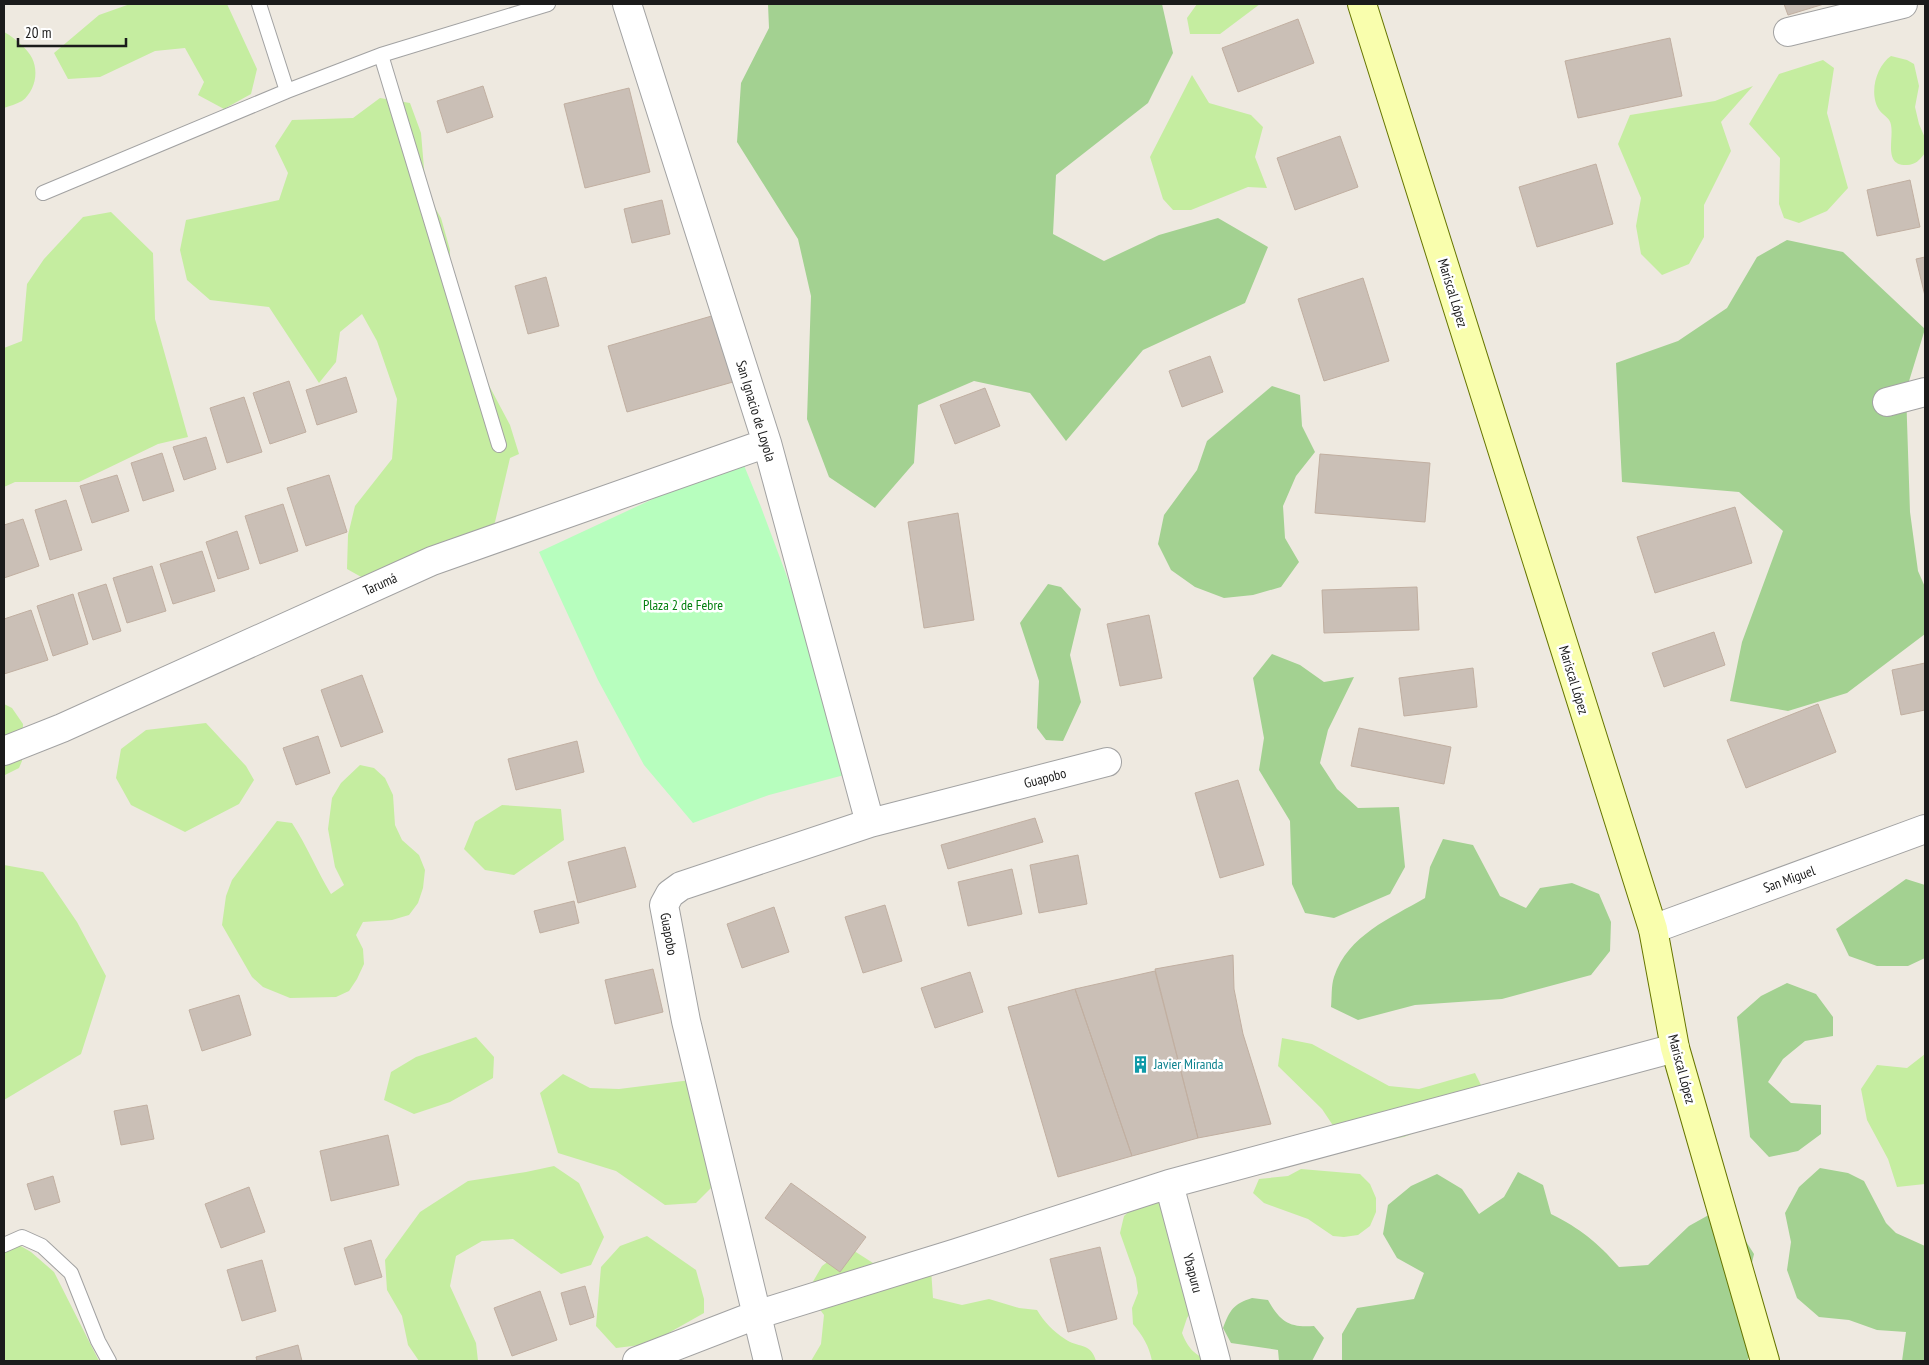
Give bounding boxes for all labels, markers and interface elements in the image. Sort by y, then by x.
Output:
scale bar [18,15,125,47]
text: 20 m [25,23,51,42]
street label: Mariscal López [1434,256,1472,330]
street label: San Ignacio de Loyola [732,358,780,464]
street label: Tarumá [360,569,400,599]
park label: Plaza 2 de Febre [643,596,723,614]
street label: Mariscal López [1555,643,1593,717]
street label: Guapobo [1022,764,1068,792]
street label: San Miguel [1761,861,1818,897]
street label: Guapobo [656,911,682,957]
street label: Mariscal López [1664,1032,1700,1106]
building icon: Javier Miranda [1130,1054,1150,1074]
place label: Javier Miranda [1153,1055,1223,1073]
street label: Ybapuru [1179,1251,1207,1295]

